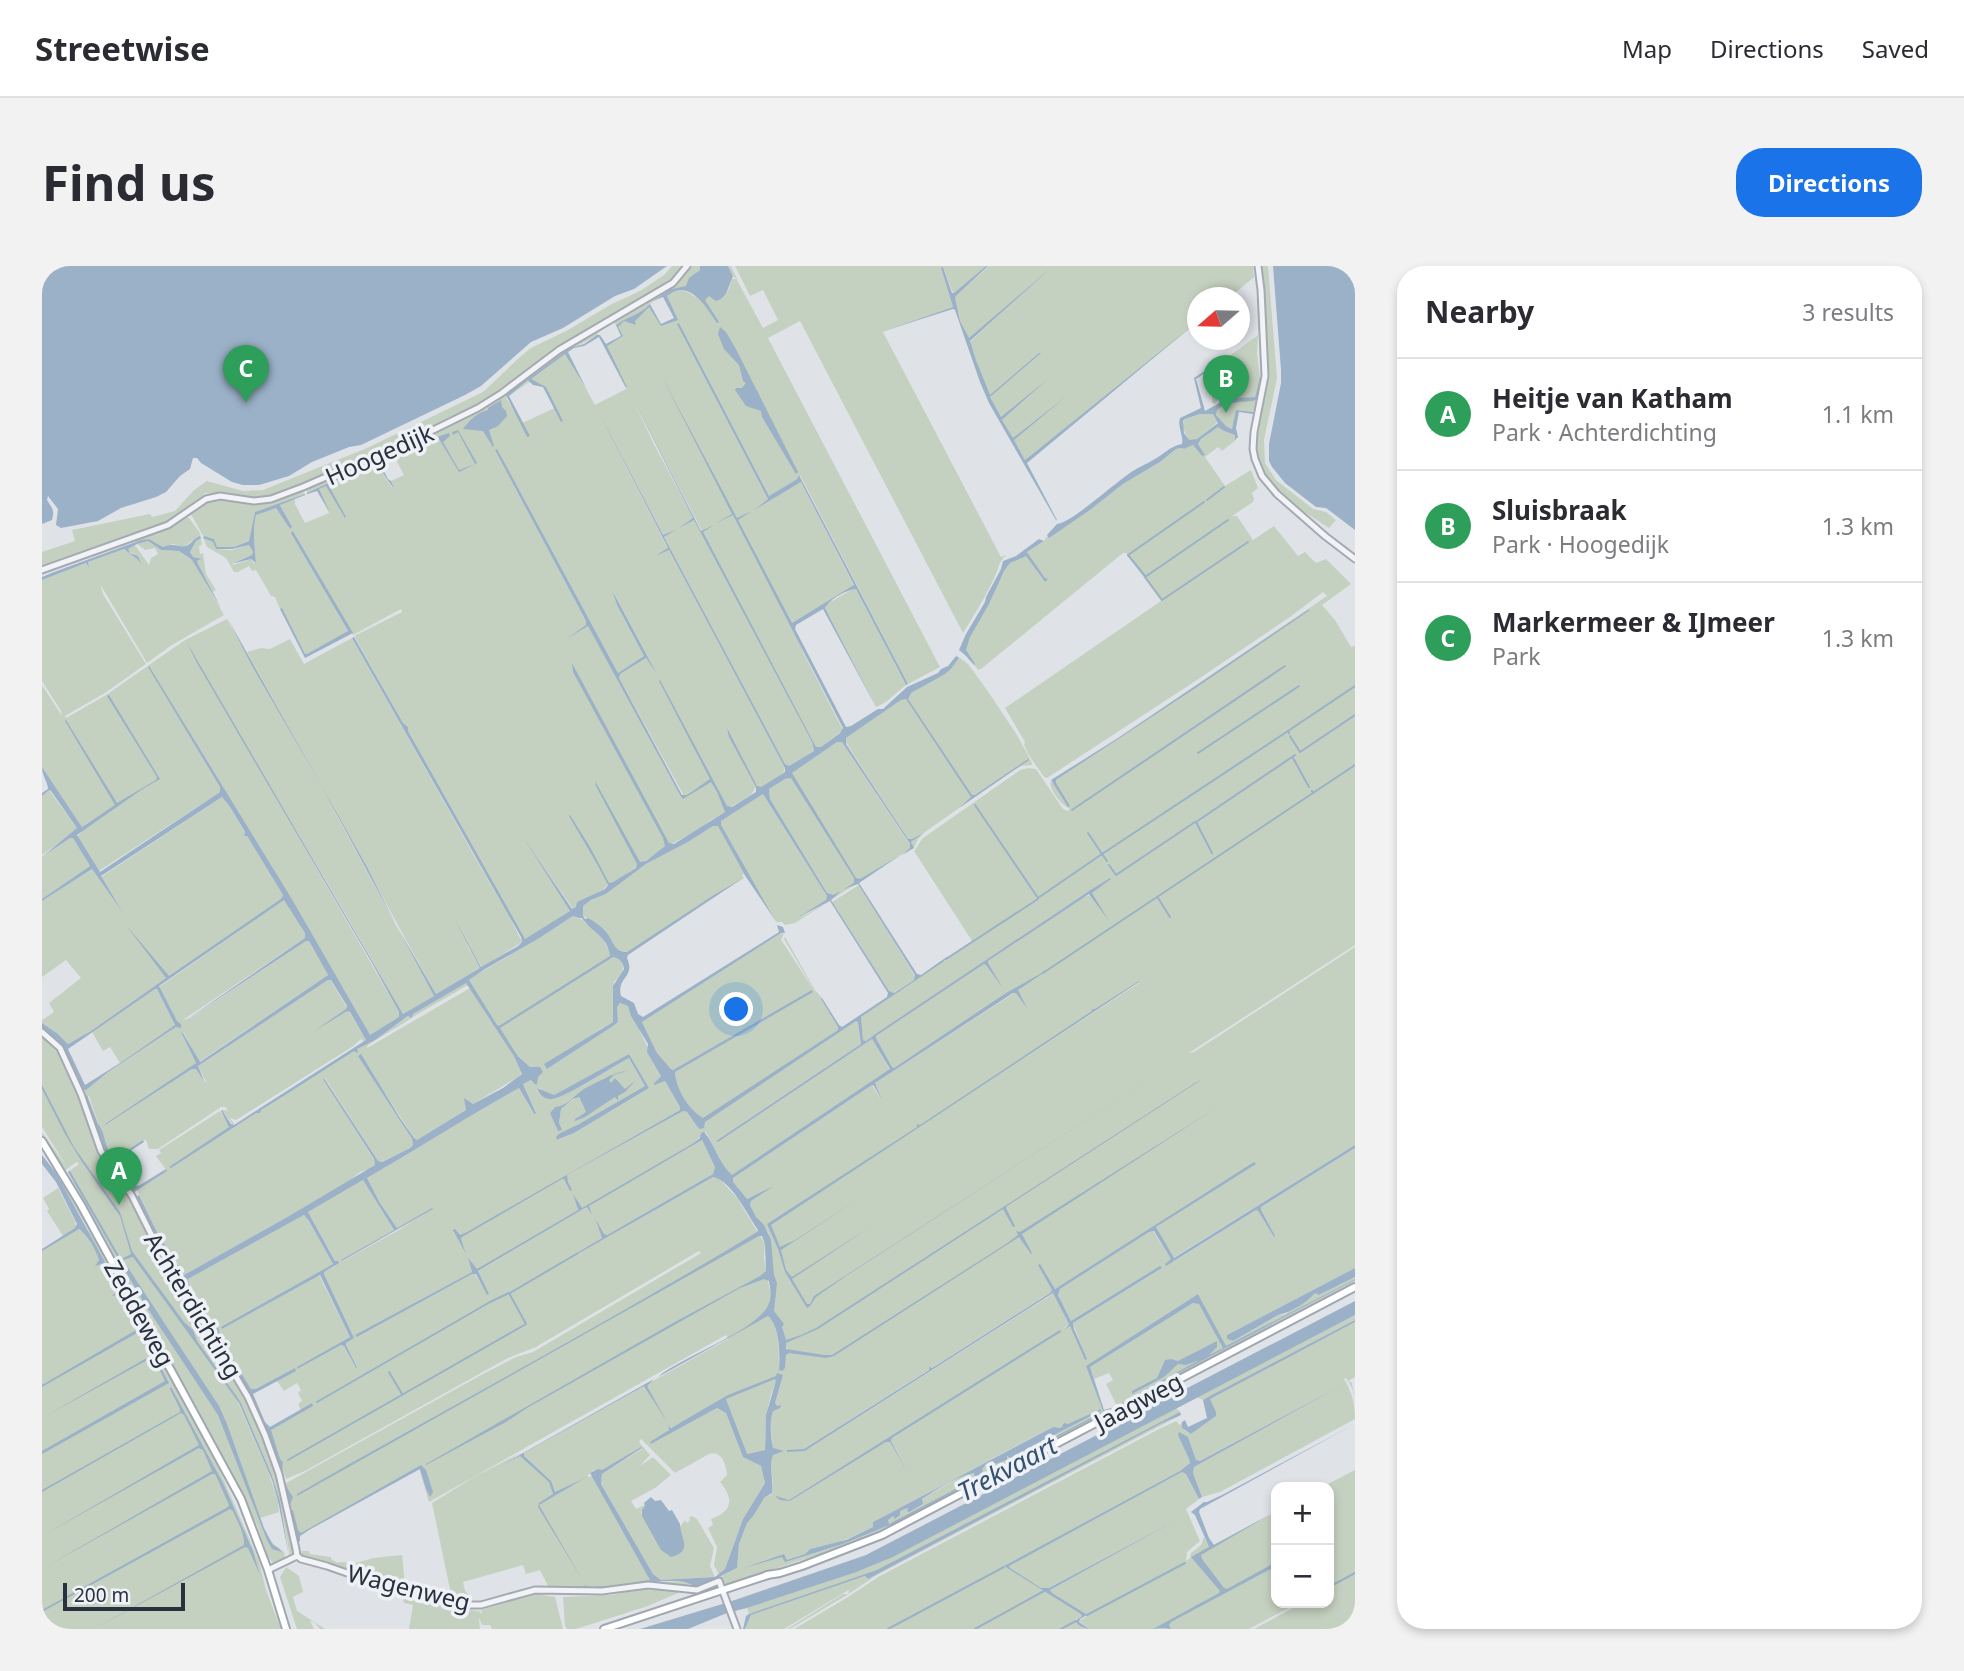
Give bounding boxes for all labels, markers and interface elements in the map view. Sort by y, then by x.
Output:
text: Streetwise [35,26,210,71]
text: Map [1622,32,1672,65]
text: Directions [1710,32,1824,65]
text: Saved [1862,32,1929,65]
button: Directions [1736,148,1922,217]
text: Find us [42,149,216,215]
north arrow [1187,287,1250,350]
text: Nearby [1425,291,1534,332]
text: 3 results [1802,296,1894,328]
pin: C [223,345,269,403]
pin: B [1203,355,1249,413]
text: Heitje van Katham [1492,380,1733,416]
text: A [1440,398,1456,430]
text: 1.1 km [1822,398,1894,430]
street label: Hoogedijk [320,415,438,492]
text: Park · Achterdichting [1492,416,1717,448]
text: Sluisbraak [1492,492,1627,528]
text: B [1440,510,1456,542]
text: 1.3 km [1822,510,1894,542]
text: Park · Hoogedijk [1492,528,1669,560]
text: Markermeer & IJmeer [1492,604,1775,640]
text: C [1441,622,1455,654]
text: 1.3 km [1822,622,1894,654]
text: Park [1492,640,1541,672]
your location [719,992,753,1026]
pin: A [96,1147,142,1205]
street label: Achterdichting [137,1226,251,1384]
street label: Zeddeweg [97,1254,183,1372]
street label: Jaagweg [1086,1364,1188,1439]
water label: Trekvaart [951,1426,1064,1509]
map controls [1271,1482,1334,1608]
button: + [1271,1482,1334,1545]
button: − [1271,1545,1334,1608]
street label: Wagenweg [344,1556,474,1618]
scale bar [63,1580,186,1612]
text: 200 m [74,1582,129,1608]

